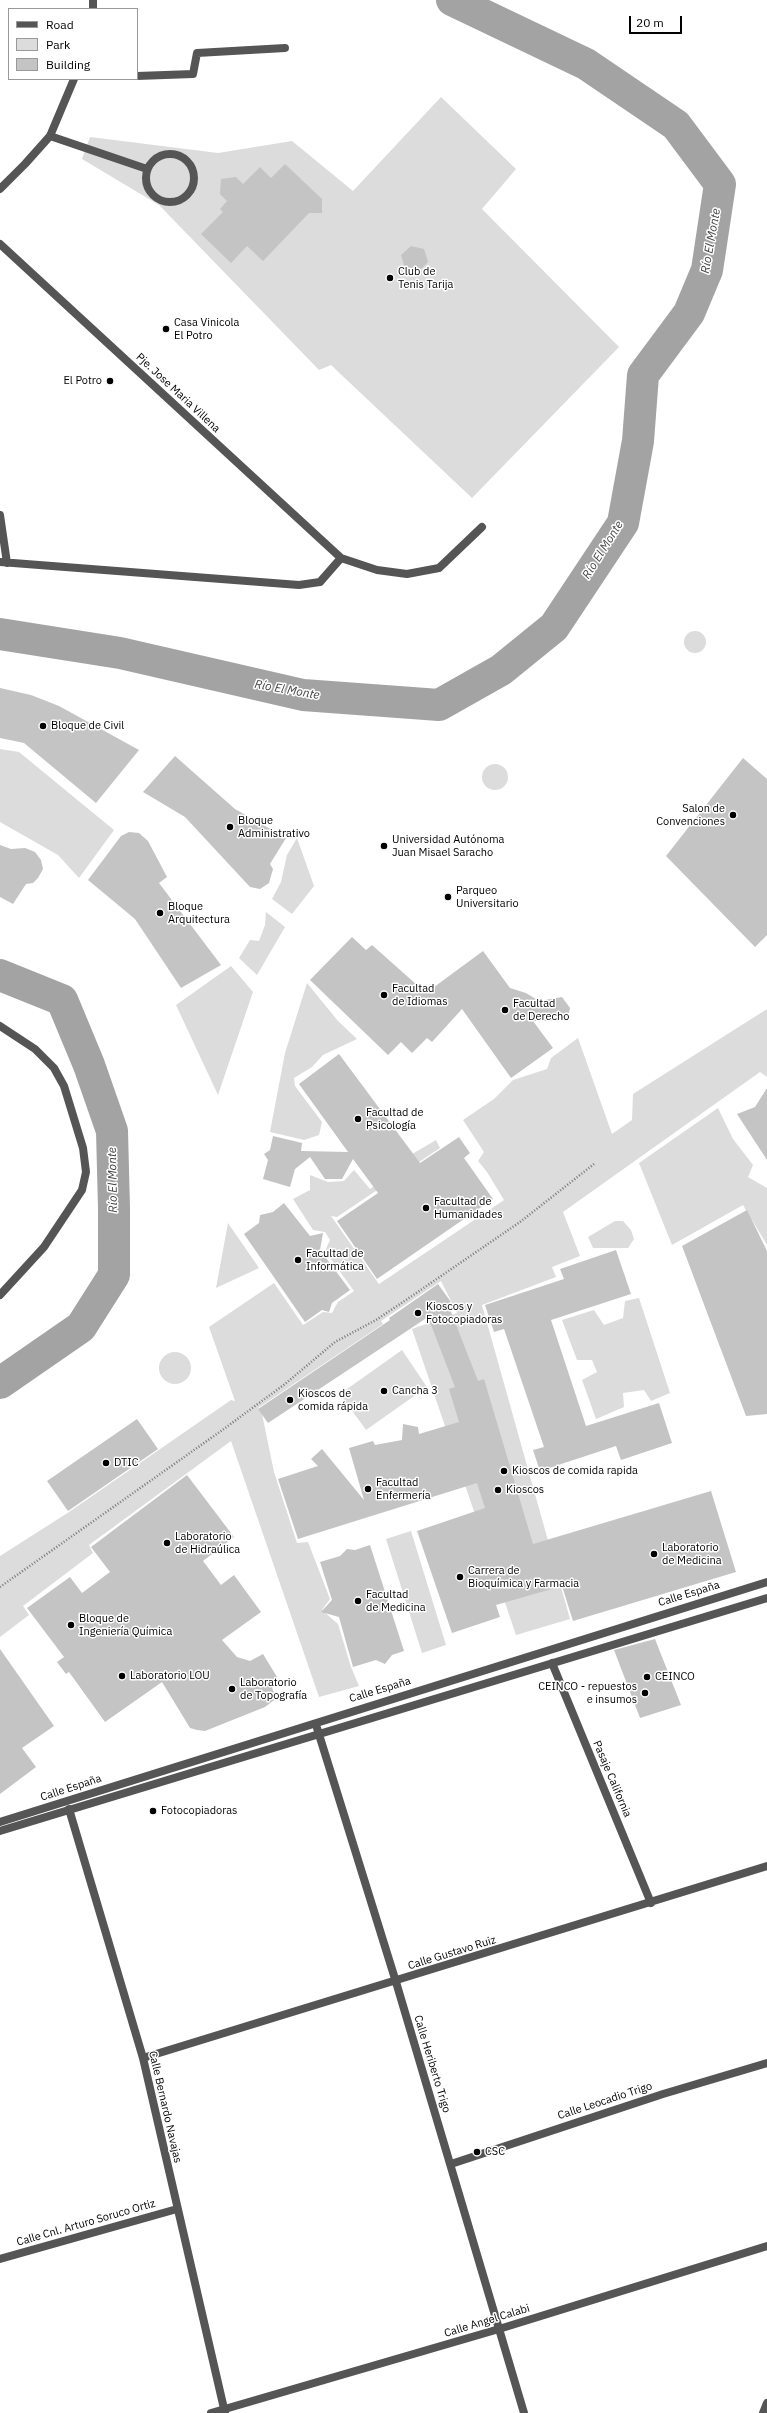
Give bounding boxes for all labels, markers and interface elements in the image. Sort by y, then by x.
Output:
legend [8,8,138,80]
scale bar [631,8,684,34]
text: 20 m [636,15,664,30]
text: Road [46,17,74,32]
text: Park [46,37,70,52]
text: Building [46,57,90,72]
water label: Río El Monte [698,207,724,275]
place label: Club de Tenis Tarija [398,265,453,291]
marker: Club de Tenis Tarija [385,273,395,283]
place label: Casa Vinicola El Potro [174,316,239,342]
marker: Casa Vinicola El Potro [161,324,171,334]
street label: Pje. Jose Maria Villena [133,351,223,435]
place label: El Potro [63,374,102,388]
marker: El Potro [105,376,115,386]
water label: Río El Monte [580,518,626,582]
water label: Río El Monte [253,677,321,703]
place label: Bloque de Civil [51,719,124,733]
marker: Bloque de Civil [38,721,48,731]
place label: Salon de Convenciones [656,802,725,828]
marker: Salon de Convenciones [728,810,738,820]
place label: Bloque Administrativo [238,814,310,840]
marker: Bloque Administrativo [225,822,235,832]
place label: Universidad Autónoma Juan Misael Saracho [392,833,504,859]
marker: Universidad Autónoma Juan Misael Saracho [379,841,389,851]
place label: Parqueo Universitario [456,884,519,910]
marker: Parqueo Universitario [443,892,453,902]
place label: Bloque Arquitectura [168,900,230,926]
marker: Bloque Arquitectura [155,908,165,918]
place label: Facultad de Idiomas [392,982,447,1008]
marker: Facultad de Idiomas [379,990,389,1000]
place label: Facultad de Derecho [513,997,569,1023]
marker: Facultad de Derecho [500,1005,510,1015]
place label: Facultad de Psicología [366,1106,423,1132]
marker: Facultad de Psicología [353,1114,363,1124]
water label: Río El Monte [105,1147,121,1213]
place label: Facultad de Humanidades [434,1195,503,1221]
marker: Facultad de Humanidades [421,1203,431,1213]
place label: Facultad de Informática [306,1247,364,1273]
marker: Facultad de Informática [293,1255,303,1265]
place label: Kioscos y Fotocopiadoras [426,1300,502,1326]
marker: Kioscos y Fotocopiadoras [413,1308,423,1318]
place label: Cancha 3 [392,1384,438,1398]
marker: Cancha 3 [379,1386,389,1396]
place label: Kioscos de comida rápida [298,1387,368,1413]
marker: Kioscos de comida rápida [285,1395,295,1405]
place label: DTIC [114,1456,139,1470]
marker: DTIC [101,1458,111,1468]
place label: Kioscos de comida rapida [512,1464,638,1478]
marker: Kioscos de comida rapida [499,1466,509,1476]
place label: Facultad Enfermería [376,1476,431,1502]
place label: Kioscos [506,1483,544,1497]
marker: Facultad Enfermería [363,1484,373,1494]
marker: Kioscos [493,1485,503,1495]
place label: Laboratorio de Hidraúlica [175,1530,240,1556]
marker: Laboratorio de Hidraúlica [162,1538,172,1548]
place label: Laboratorio de Medicina [662,1541,722,1567]
marker: Laboratorio de Medicina [649,1549,659,1559]
place label: Carrera de Bioquímica y Farmacia [468,1564,579,1590]
marker: Carrera de Bioquímica y Farmacia [455,1572,465,1582]
street label: Calle España [657,1578,721,1610]
place label: Facultad de Medicina [366,1588,426,1614]
marker: Facultad de Medicina [353,1596,363,1606]
place label: Bloque de Ingeniería Química [79,1612,172,1638]
marker: Bloque de Ingeniería Química [66,1620,76,1630]
place label: Laboratorio LOU [130,1669,210,1683]
place label: CEINCO [655,1670,695,1684]
marker: Laboratorio LOU [117,1671,127,1681]
marker: CEINCO [642,1672,652,1682]
street label: Calle España [348,1674,412,1706]
place label: Laboratorio de Topografía [240,1676,307,1702]
place label: CEINCO - repuestos e insumos [538,1680,637,1706]
marker: Laboratorio de Topografía [227,1684,237,1694]
marker: CEINCO - repuestos e insumos [640,1688,650,1698]
street label: Pasaje California [590,1739,634,1819]
street label: Calle España [39,1772,103,1804]
place label: Fotocopiadoras [161,1804,237,1818]
marker: Fotocopiadoras [148,1806,158,1816]
street label: Calle Gustavo Ruiz [406,1933,498,1973]
street label: Calle Heriberto Trigo [411,2014,453,2114]
street label: Calle Bernardo Navajas [146,2050,184,2164]
street label: Calle Leocadio Trigo [556,2079,654,2123]
place label: CSC [485,2145,505,2159]
marker: CSC [472,2147,482,2157]
street label: Calle Cnl. Arturo Soruco Ortiz [15,2197,157,2249]
street label: Calle Angel Calabi [443,2302,531,2340]

